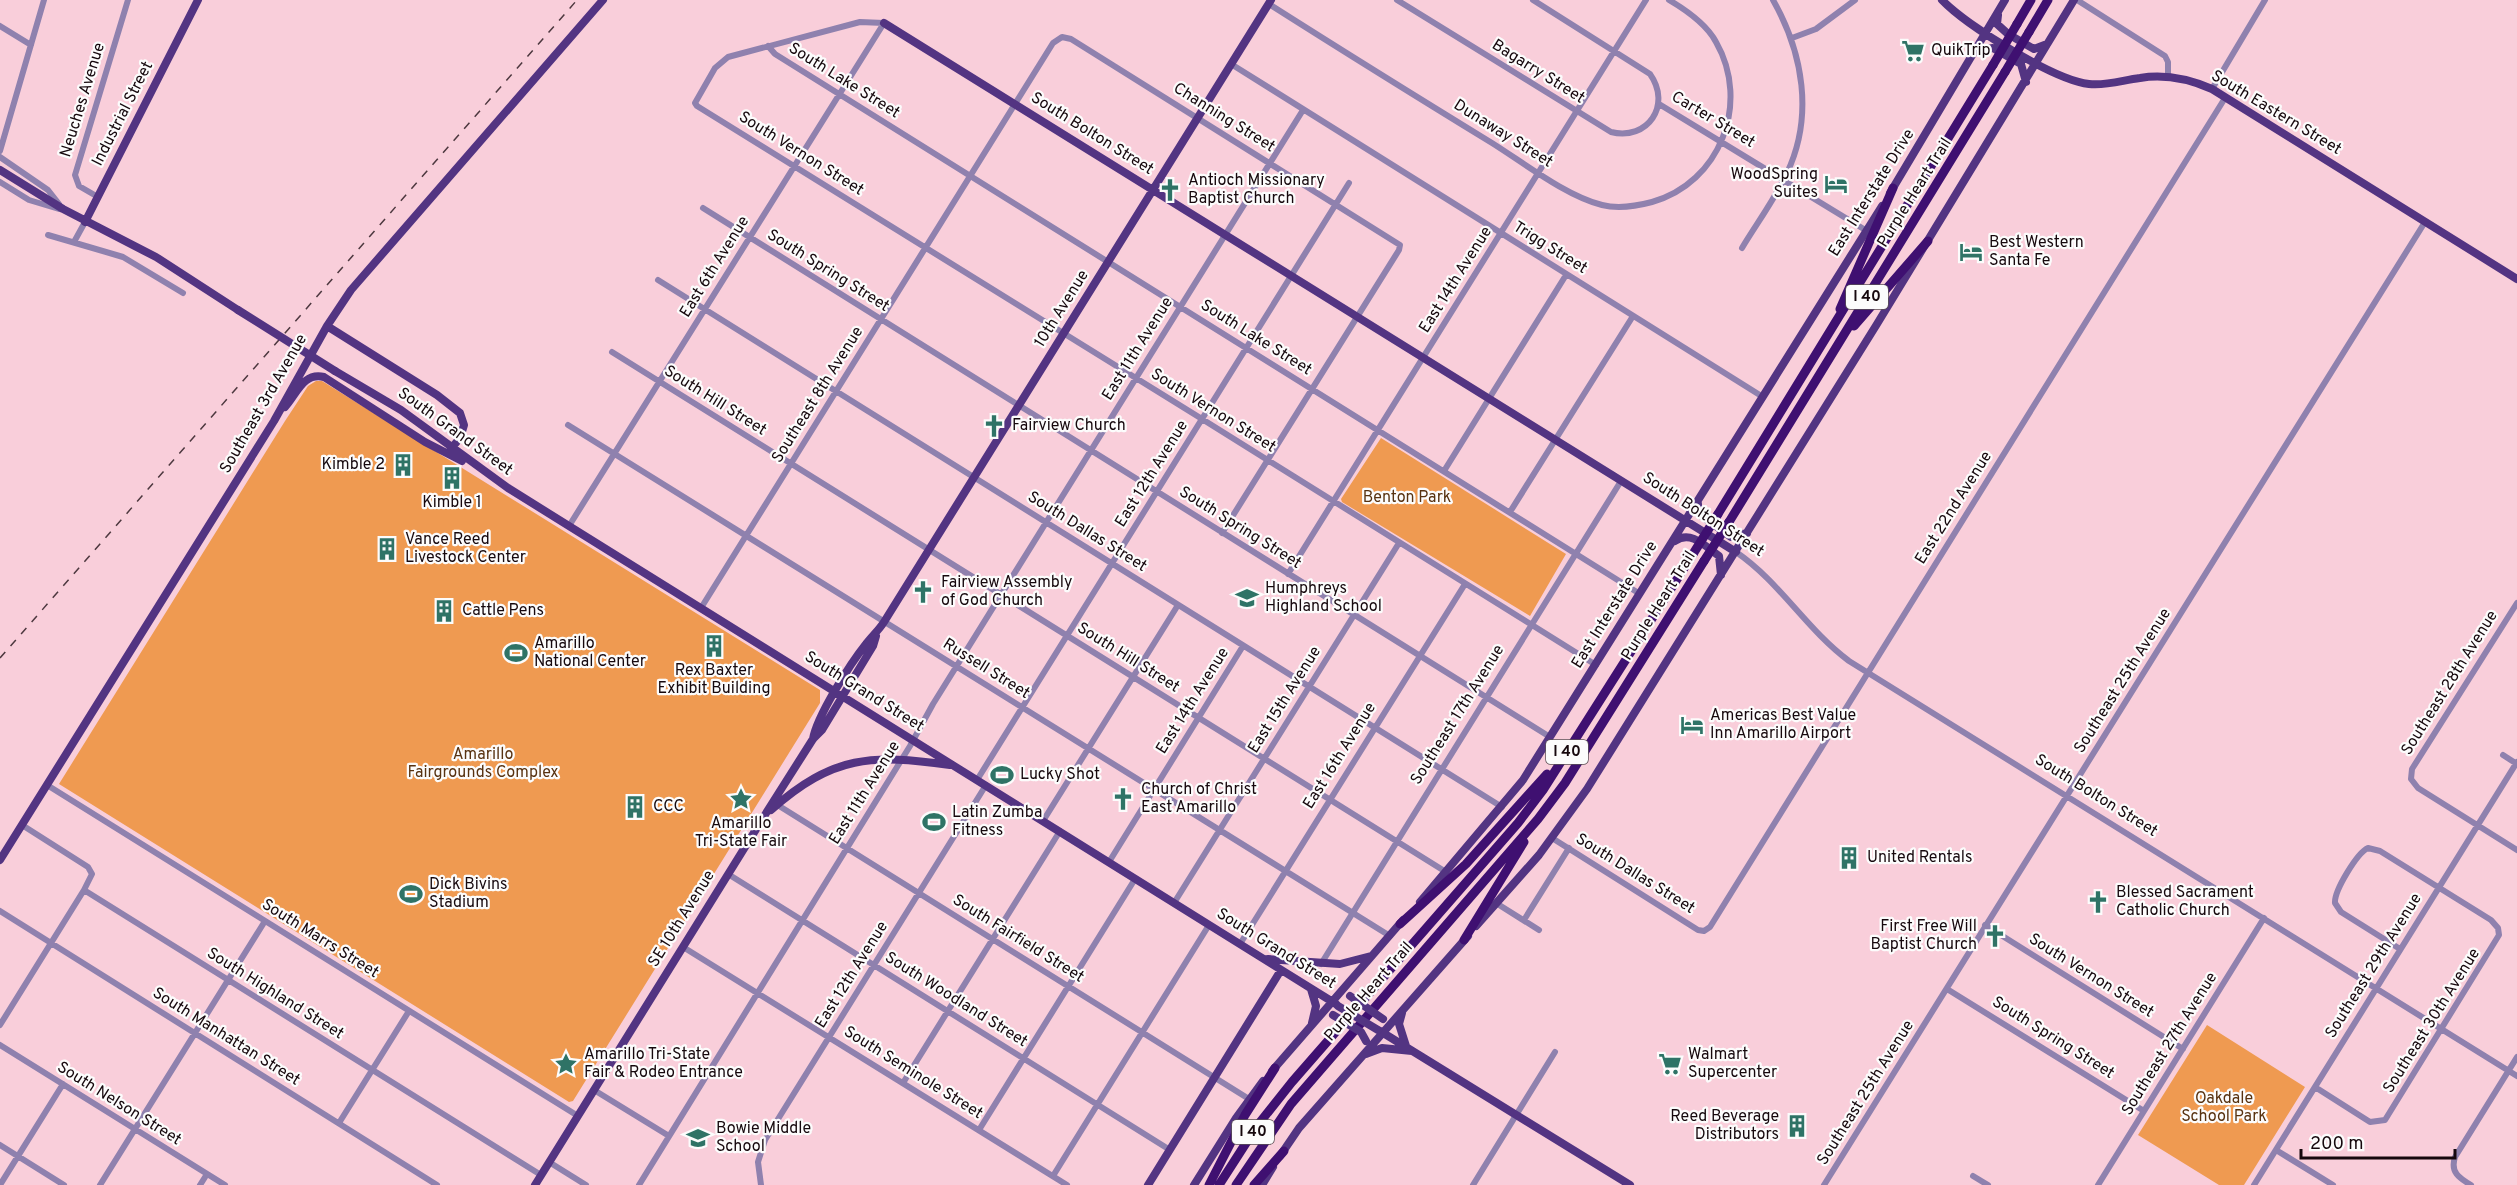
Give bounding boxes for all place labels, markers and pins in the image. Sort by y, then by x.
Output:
supermarket icon: QuikTrip [1900,38,1926,64]
place label: QuikTrip [1931,41,1991,61]
place label: WoodSpring Suites [1731,165,1818,203]
place label: Antioch Missionary Baptist Church [1188,171,1325,209]
hotel icon: WoodSpring Suites [1823,171,1849,197]
church icon: Antioch Missionary Baptist Church [1157,177,1183,203]
place label: Best Western Santa Fe [1989,233,2084,271]
hotel icon: Best Western Santa Fe [1958,239,1984,265]
church icon: Fairview Church [981,413,1007,439]
place label: Fairview Church [1012,416,1126,436]
building icon: Kimble 2 [390,452,416,478]
place label: Kimble 2 [321,455,385,475]
building icon: Kimble 1 [439,465,465,491]
place label: Kimble 1 [422,493,482,513]
place label: Vance Reed Livestock Center [405,530,526,568]
building icon: Vance Reed Livestock Center [374,536,400,562]
place label: Fairview Assembly of God Church [941,573,1072,611]
church icon: Fairview Assembly of God Church [910,579,936,605]
place label: Humphreys Highland School [1265,579,1382,617]
school or university icon: Humphreys Highland School [1234,585,1260,611]
building icon: Cattle Pens [431,598,457,624]
place label: Cattle Pens [462,601,544,621]
building icon: Rex Baxter Exhibit Building [701,633,727,659]
place label: Amarillo National Center [534,634,646,672]
sports icon: Amarillo National Center [503,640,529,666]
place label: Rex Baxter Exhibit Building [658,661,770,699]
place label: Americas Best Value Inn Amarillo Airport [1710,706,1856,744]
hotel icon: Americas Best Value Inn Amarillo Airport [1679,712,1705,738]
sports icon: Lucky Shot [989,762,1015,788]
place label: Lucky Shot [1020,765,1100,785]
place label: Church of Christ East Amarillo [1141,780,1257,818]
place icon: Amarillo Tri-State Fair [728,786,754,812]
church icon: Church of Christ East Amarillo [1110,786,1136,812]
building icon: CCC [622,794,648,820]
place label: CCC [653,797,684,817]
place label: Latin Zumba Fitness [952,803,1042,841]
sports icon: Latin Zumba Fitness [921,809,947,835]
place label: Amarillo Tri-State Fair [695,814,787,852]
building icon: United Rentals [1836,845,1862,871]
place label: United Rentals [1867,848,1972,868]
place label: Dick Bivins Stadium [429,875,508,913]
sports icon: Dick Bivins Stadium [398,881,424,907]
place label: Blessed Sacrament Catholic Church [2116,883,2254,921]
church icon: Blessed Sacrament Catholic Church [2085,889,2111,915]
place label: First Free Will Baptist Church [1871,917,1977,955]
church icon: First Free Will Baptist Church [1982,923,2008,949]
place label: Amarillo Tri-State Fair & Rodeo Entrance [584,1045,743,1083]
place label: Walmart Supercenter [1688,1045,1777,1083]
place icon: Amarillo Tri-State Fair & Rodeo Entrance [553,1051,579,1077]
supermarket icon: Walmart Supercenter [1657,1051,1683,1077]
place label: Reed Beverage Distributors [1670,1107,1779,1145]
building icon: Reed Beverage Distributors [1784,1113,1810,1139]
place label: Bowie Middle School [716,1119,811,1157]
school or university icon: Bowie Middle School [685,1125,711,1151]

